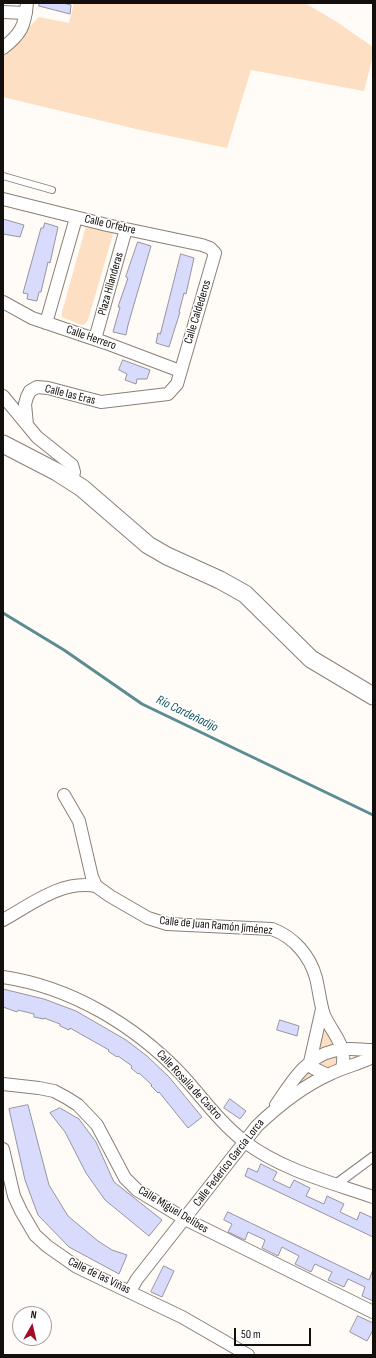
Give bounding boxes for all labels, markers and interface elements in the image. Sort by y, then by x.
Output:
street label: Calle Orfebre [83,212,137,238]
street label: Plaza Hilanderas [95,251,127,317]
street label: Calle Caldederos [181,278,215,346]
street label: Calle Herrero [64,323,118,353]
street label: Calle las Eras [43,382,97,408]
water label: Río Cardeñadijo [154,692,220,736]
street label: Calle de Juan Ramón Jiménez [159,914,273,938]
street label: Calle Rosalía de Castro [153,1047,225,1123]
street label: Calle Federico García Lorca [190,1116,268,1210]
street label: Calle Miguel Delibes [135,1183,211,1237]
street label: Calle de las Viñas [65,1255,133,1297]
north arrow [12,1306,52,1346]
text: N [30,1308,37,1321]
scale bar [236,1320,313,1346]
text: 50 m [241,1327,261,1342]

